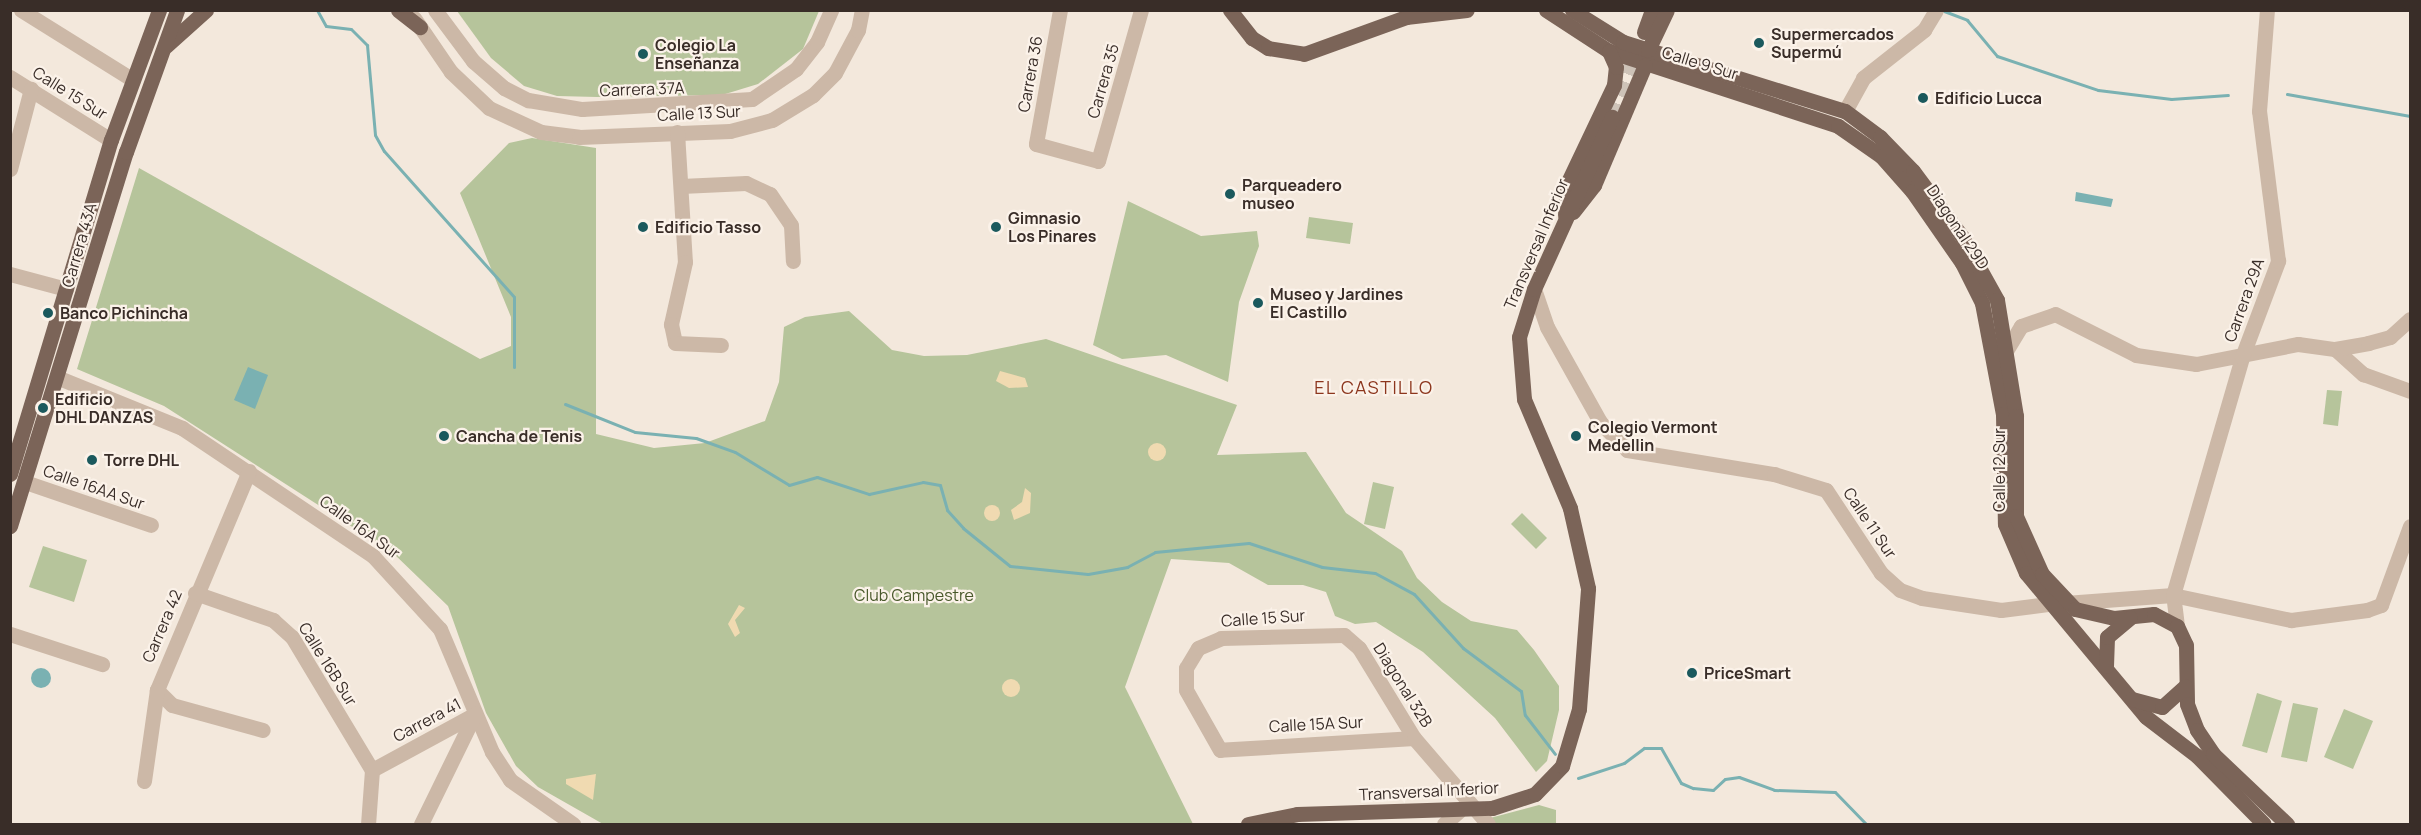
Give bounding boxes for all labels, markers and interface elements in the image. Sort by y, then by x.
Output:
place label: Supermercados Supermú [1771,24,1894,62]
street label: Carrera 36 [1014,34,1046,114]
place label: Colegio La Enseñanza [655,35,739,73]
marker: Supermercados Supermú [1752,36,1766,50]
street label: Carrera 35 [1083,41,1123,121]
street label: Calle 9 Sur [1660,42,1740,84]
marker: Colegio La Enseñanza [636,47,650,61]
street label: Calle 15 Sur [29,63,111,123]
street label: Carrera 37A [599,78,685,100]
place label: Edificio Lucca [1935,88,2042,108]
marker: Edificio Lucca [1916,91,1930,105]
street label: Calle 13 Sur [657,101,741,125]
place label: Parqueadero museo [1242,175,1342,213]
street label: Transversal Inferior [1500,176,1572,312]
street label: Diagonal 29D [1923,181,1993,273]
marker: Parqueadero museo [1223,187,1237,201]
street label: Carrera 43A [58,201,100,289]
place label: Gimnasio Los Pinares [1008,208,1097,246]
place label: Edificio Tasso [655,217,761,237]
marker: Edificio Tasso [636,220,650,234]
marker: Gimnasio Los Pinares [989,220,1003,234]
street label: Carrera 29A [2220,255,2268,345]
place label: Museo y Jardines El Castillo [1270,284,1403,322]
marker: Museo y Jardines El Castillo [1251,296,1265,310]
place label: Banco Pichincha [60,303,188,323]
marker: Banco Pichincha [41,306,55,320]
district label: EL CASTILLO [1314,376,1434,398]
place label: Edificio DHL DANZAS [55,389,154,427]
marker: Edificio DHL DANZAS [36,401,50,415]
place label: Colegio Vermont Medellin [1588,417,1718,455]
place label: Cancha de Tenis [456,426,582,446]
street label: Calle 12 Sur [1989,428,2009,512]
marker: Cancha de Tenis [437,429,451,443]
marker: Colegio Vermont Medellin [1569,429,1583,443]
place label: Torre DHL [104,450,179,470]
marker: Torre DHL [85,453,99,467]
street label: Calle 16AA Sur [41,461,147,513]
street label: Calle 11 Sur [1839,484,1901,562]
street label: Calle 16A Sur [316,491,404,563]
park label: Club Campestre [854,585,974,605]
street label: Carrera 42 [138,587,186,665]
street label: Calle 15 Sur [1220,605,1306,631]
street label: Calle 16B Sur [295,619,361,709]
street label: Diagonal 32B [1370,639,1436,731]
place label: PriceSmart [1704,663,1791,683]
marker: PriceSmart [1685,666,1699,680]
street label: Carrera 41 [390,694,464,746]
street label: Calle 15A Sur [1268,712,1364,736]
street label: Transversal Inferior [1359,778,1499,804]

